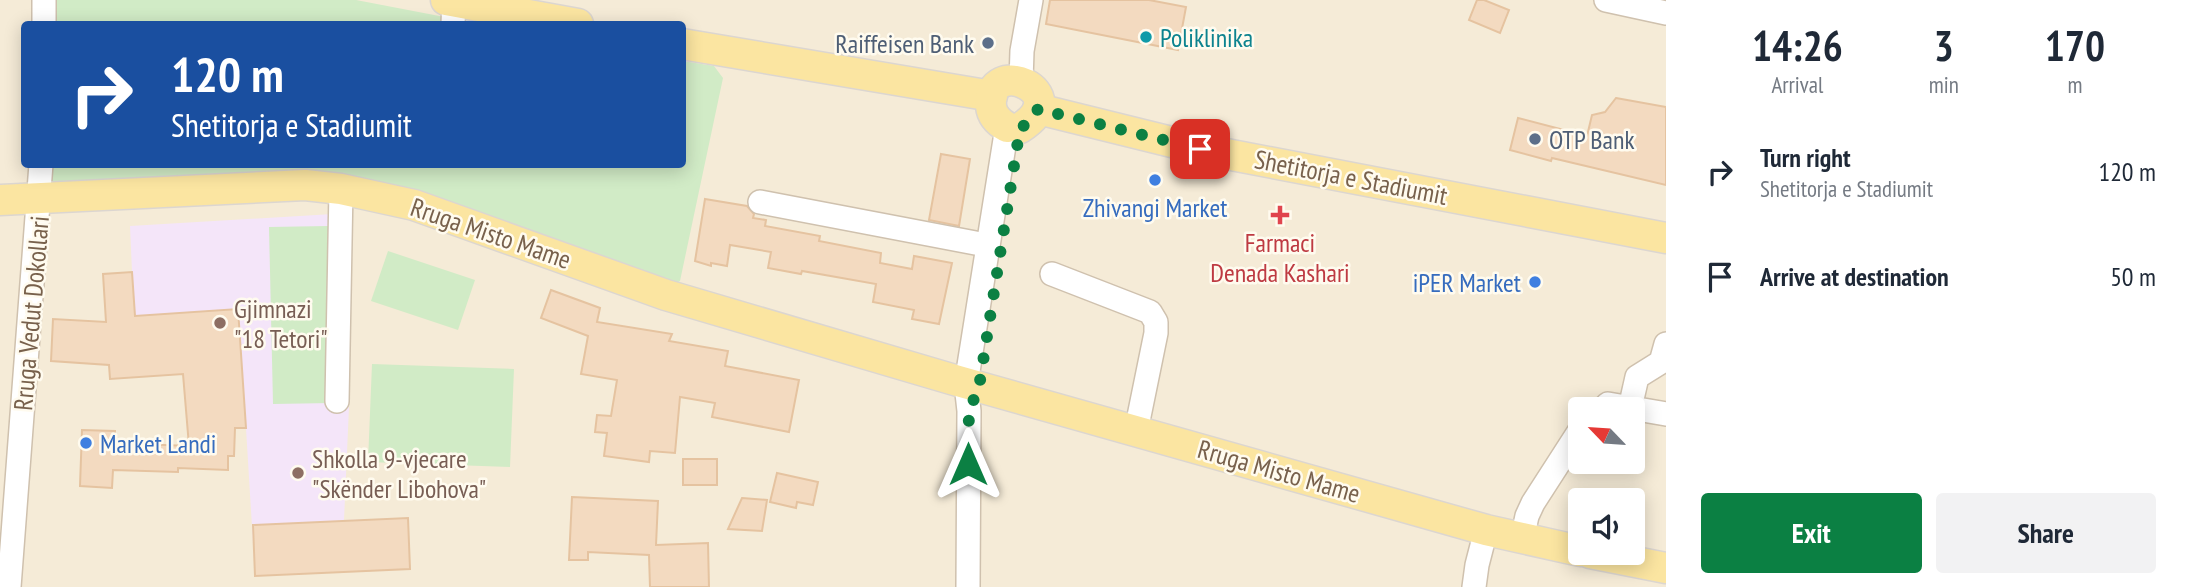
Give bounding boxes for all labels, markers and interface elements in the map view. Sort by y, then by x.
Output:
text: 14:26 [1752,18,1843,73]
text: 3 [1934,18,1954,73]
text: 170 [2045,18,2105,73]
place label: Poliklinika [1160,21,1253,54]
place label: Raiffeisen Bank [835,27,974,60]
marker: Poliklinika [1138,29,1154,45]
marker: Raiffeisen Bank [980,35,996,51]
text: 120 m [171,42,284,106]
icon: right [56,49,147,140]
text: Arrival [1771,70,1823,99]
text: min [1929,70,1959,99]
text: m [2067,70,2082,99]
text: Shetitorja e Stadiumit [171,104,412,146]
pin [1170,119,1230,179]
place label: OTP Bank [1549,123,1635,156]
icon: arrive [1181,130,1219,168]
marker: OTP Bank [1527,131,1543,147]
text: Turn right [1760,141,1851,174]
street label: Shetitorja e Stadiumit [1252,142,1450,212]
icon: right [1701,153,1739,191]
text: 120 m [2098,155,2156,188]
marker: Zhivangi Market [1147,172,1163,188]
text: Shetitorja e Stadiumit [1760,174,1933,203]
street label: Rruga Misto Mame [407,190,575,276]
place label: Zhivangi Market [1083,191,1227,224]
marker: Farmaci Denada Kashari [1272,207,1288,223]
street label: Rruga Vedut Dokollari [6,214,56,412]
place label: Farmaci Denada Kashari [1210,226,1350,289]
icon: arrive [1701,258,1739,296]
text: Arrive at destination [1760,260,1949,293]
text: 50 m [2110,260,2156,293]
place label: iPER Market [1413,266,1521,299]
marker: iPER Market [1527,274,1543,290]
place label: Gjimnazi "18 Tetori" [234,292,328,355]
marker: Gjimnazi "18 Tetori" [212,315,228,331]
north arrow [1568,397,1645,474]
map controls [1568,397,1645,565]
place label: Market Landi [100,427,216,460]
position arrow [931,427,1005,501]
street label: Rruga Misto Mame [1194,432,1364,510]
marker: Market Landi [78,435,94,451]
place label: Shkolla 9-vjecare "Skënder Libohova" [312,442,486,505]
marker: Shkolla 9-vjecare "Skënder Libohova" [290,465,306,481]
button: sound [1568,488,1645,565]
button: Exit [1701,493,1922,573]
button: Share [1936,493,2156,573]

